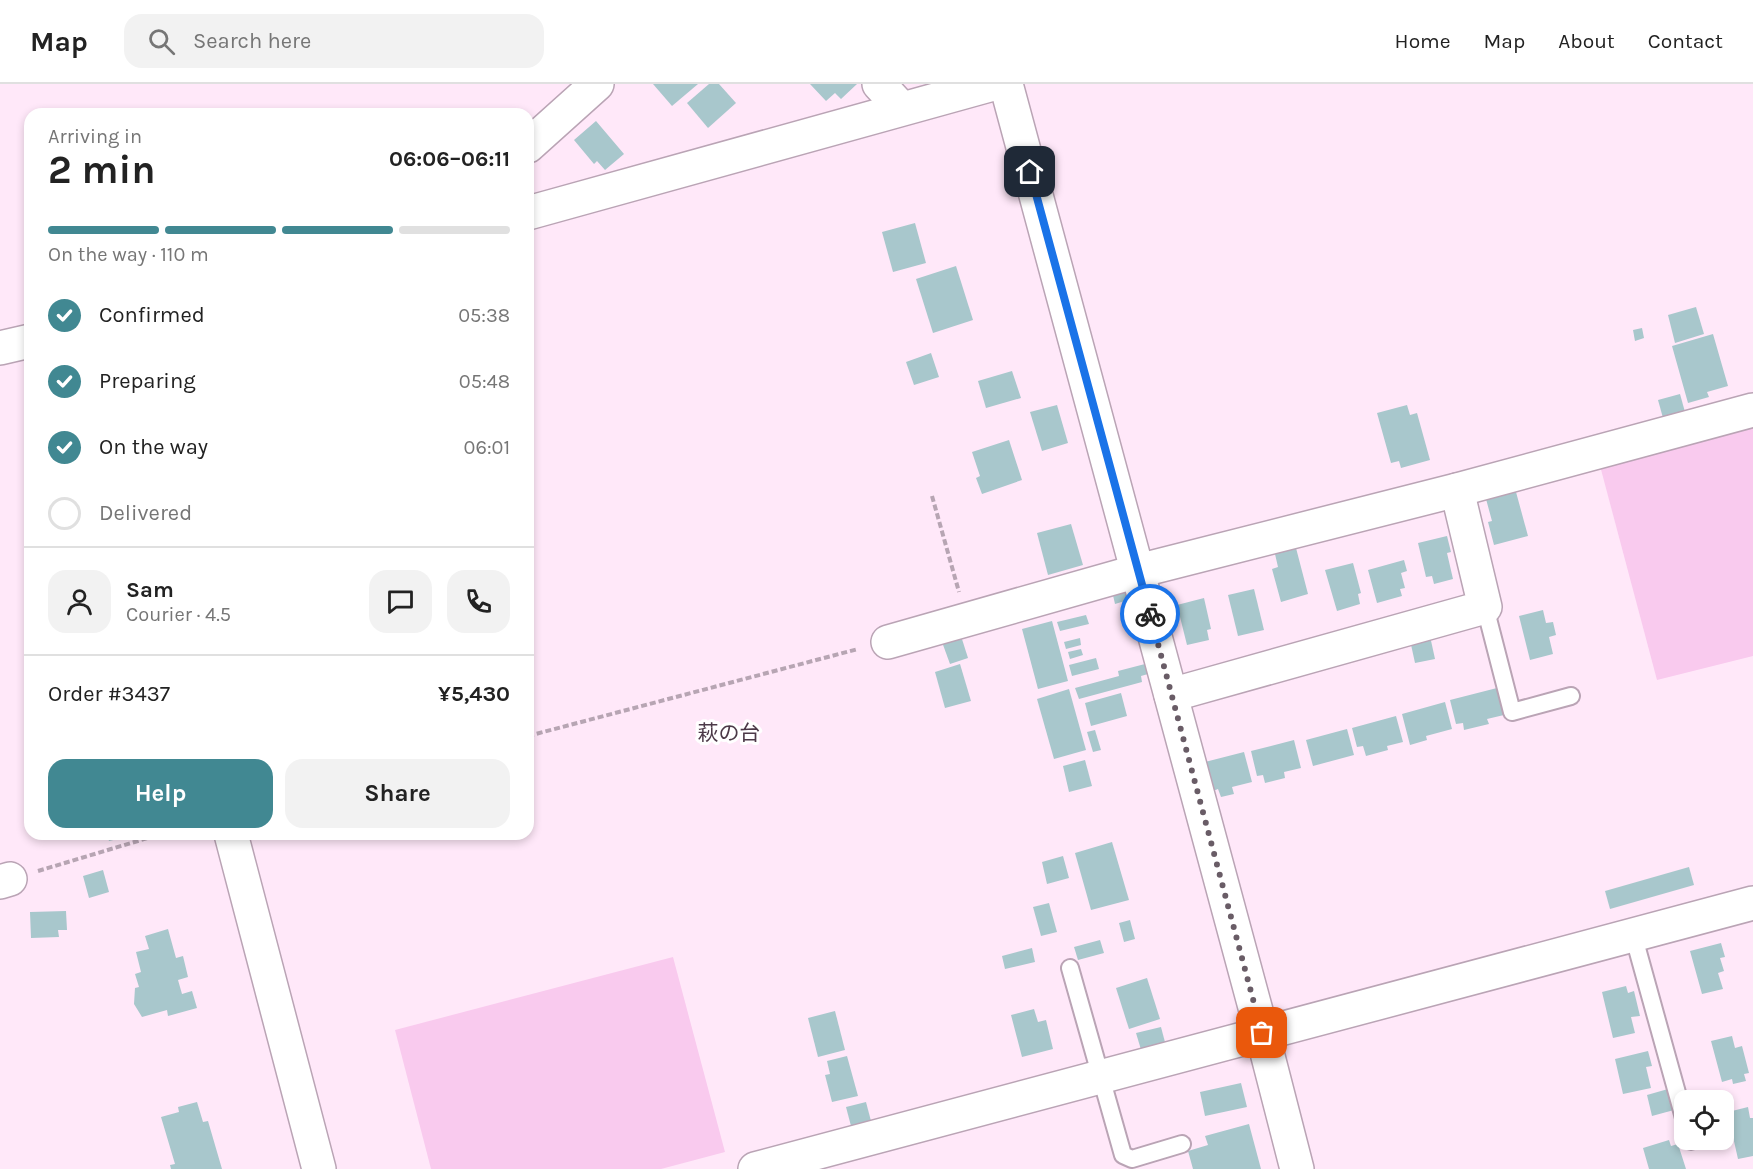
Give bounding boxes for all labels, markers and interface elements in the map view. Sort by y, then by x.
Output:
search box [124,14,544,68]
text: Map [30,25,88,58]
icon: search [145,25,178,58]
text: Search here [193,28,311,54]
text: Home [1395,29,1451,53]
text: Map [1484,29,1525,53]
text: About [1558,29,1615,53]
text: Contact [1648,29,1723,53]
text: Arriving in [48,125,142,148]
text: 06:06–06:11 [389,146,510,172]
pin [1004,146,1055,197]
text: 2 min [48,147,156,193]
icon: home [1013,155,1046,188]
text: On the way · 110 m [48,243,209,266]
icon: check [48,299,81,332]
text: Confirmed [99,302,205,328]
text: 05:38 [458,304,510,327]
icon: check [48,365,81,398]
text: Preparing [99,368,196,394]
text: 05:48 [459,370,510,393]
icon: check [48,431,81,464]
text: On the way [99,434,208,460]
text: 06:01 [464,436,510,459]
text: Delivered [99,500,192,526]
button: person [48,570,111,633]
button: chat [369,570,432,633]
button: phone [447,570,510,633]
text: Sam [126,577,174,603]
courier [1120,584,1180,644]
icon: bike [1134,598,1167,631]
text: Courier · 4.5 [126,603,231,626]
text: Order #3437 [48,681,170,707]
text: ¥5,430 [438,681,510,707]
district label: 萩の台 [698,721,761,745]
button: Help [48,759,273,828]
button: Share [285,759,510,828]
pin [1236,1007,1287,1058]
icon: bag [1245,1016,1278,1049]
map controls [1674,1090,1734,1150]
button: locate [1674,1090,1734,1150]

